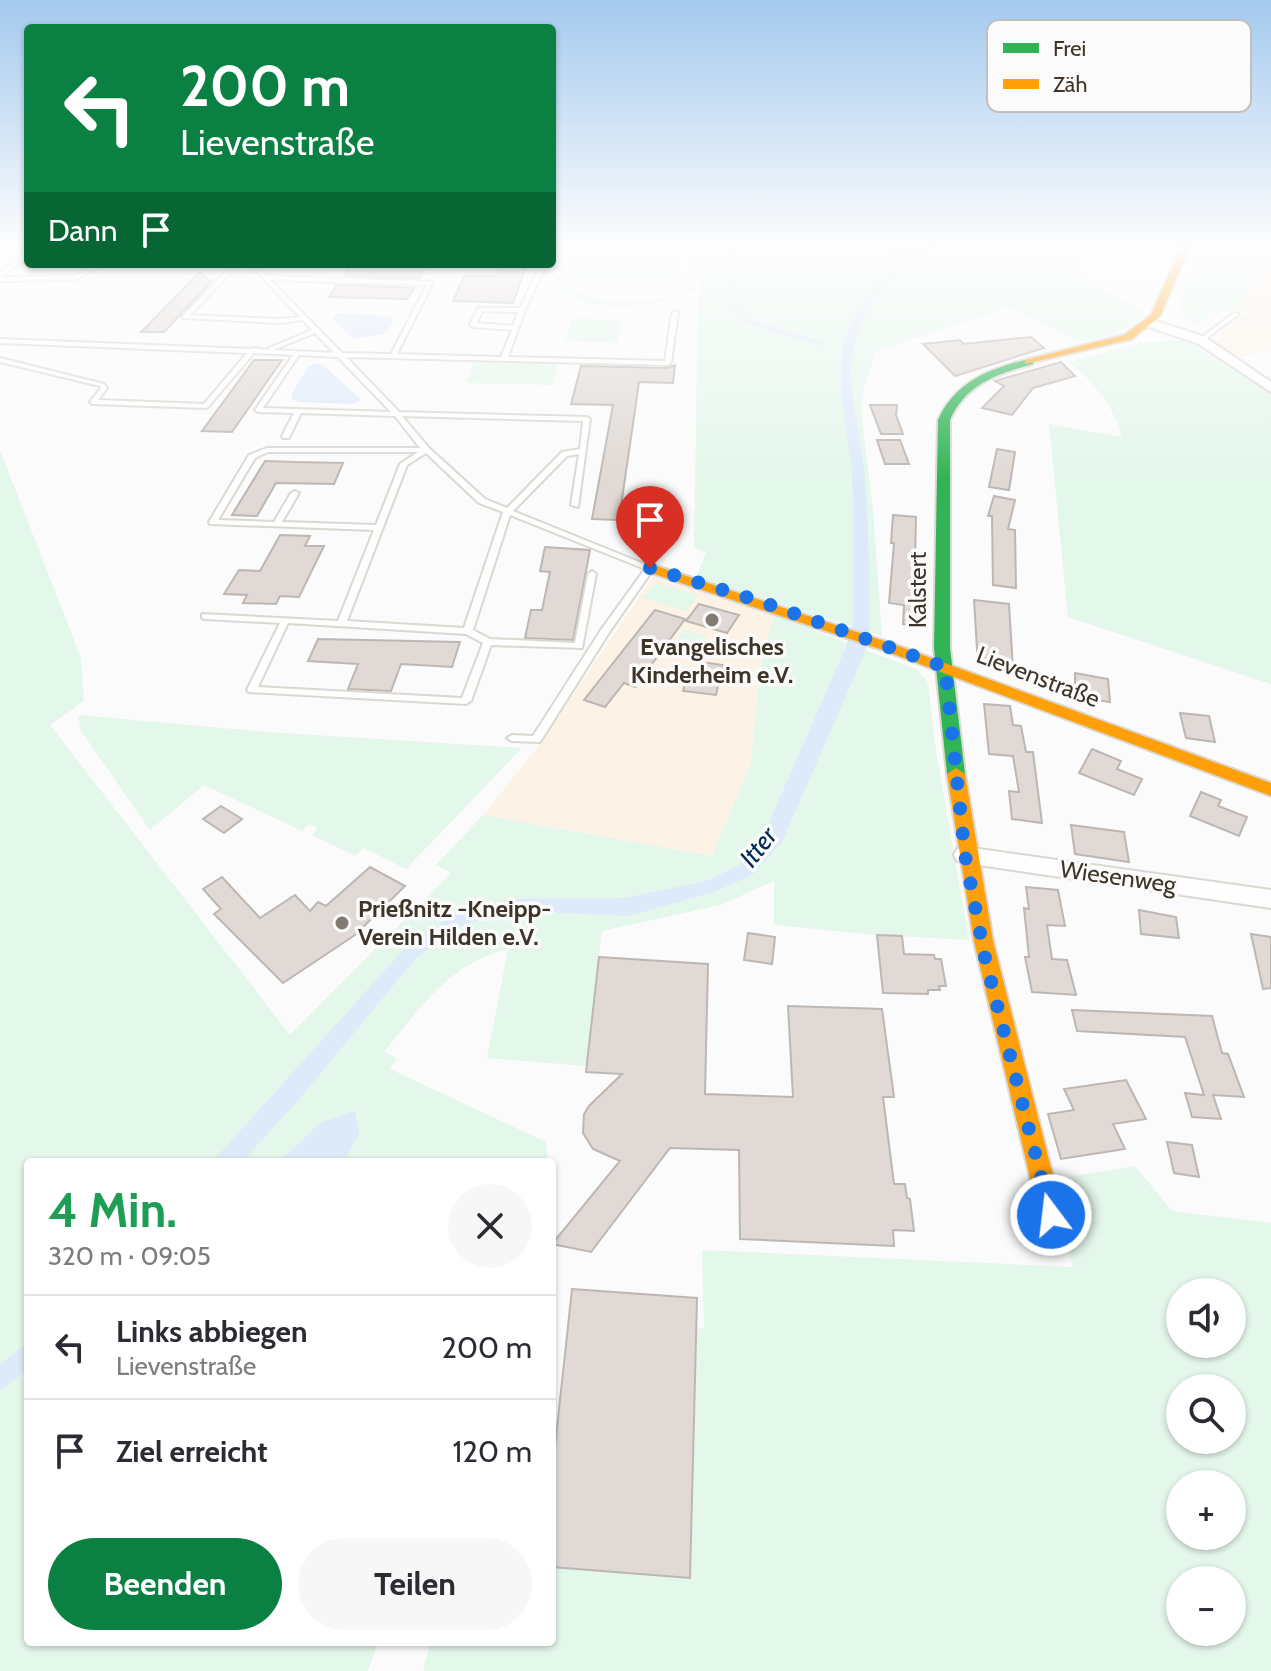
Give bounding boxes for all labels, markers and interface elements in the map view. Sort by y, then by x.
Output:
legend [987,20,1251,112]
text: Frei [1053,35,1086,62]
text: 200 m [180,52,350,120]
icon: left [48,56,152,160]
text: Zäh [1053,71,1087,98]
text: Lievenstraße [180,120,374,164]
icon: arrive [134,208,178,252]
text: Dann [48,212,118,249]
pin [616,486,684,568]
icon: arrive [628,498,672,542]
street label: Kalstert [903,552,932,628]
marker: Evangelisches Kinderheim e.V. [703,611,721,629]
place label: Evangelisches Kinderheim e.V. [631,632,793,689]
street label: Lievenstraße [972,640,1104,713]
water label: Itter [732,820,784,873]
street label: Wiesenweg [1058,854,1179,899]
place label: Prießnitz -Kneipp- Verein Hilden e.V. [358,894,551,951]
marker: Prießnitz -Kneipp- Verein Hilden e.V. [333,914,351,932]
position arrow [1009,1173,1093,1257]
text: 4 Min. [48,1181,177,1239]
button: close [448,1184,532,1268]
text: 320 m · 09:05 [48,1240,211,1272]
map controls [1166,1278,1246,1646]
button: sound [1166,1278,1246,1358]
text: Links abbiegen [116,1313,308,1350]
icon: left [48,1325,92,1369]
text: 200 m [441,1329,532,1366]
text: Lievenstraße [116,1350,256,1382]
button: search [1166,1374,1246,1454]
icon: arrive [48,1429,92,1473]
text: Ziel erreicht [116,1433,267,1470]
text: 120 m [452,1433,532,1470]
button: + [1166,1470,1246,1550]
button: Beenden [48,1538,282,1630]
button: Teilen [298,1538,532,1630]
button: − [1166,1566,1246,1646]

